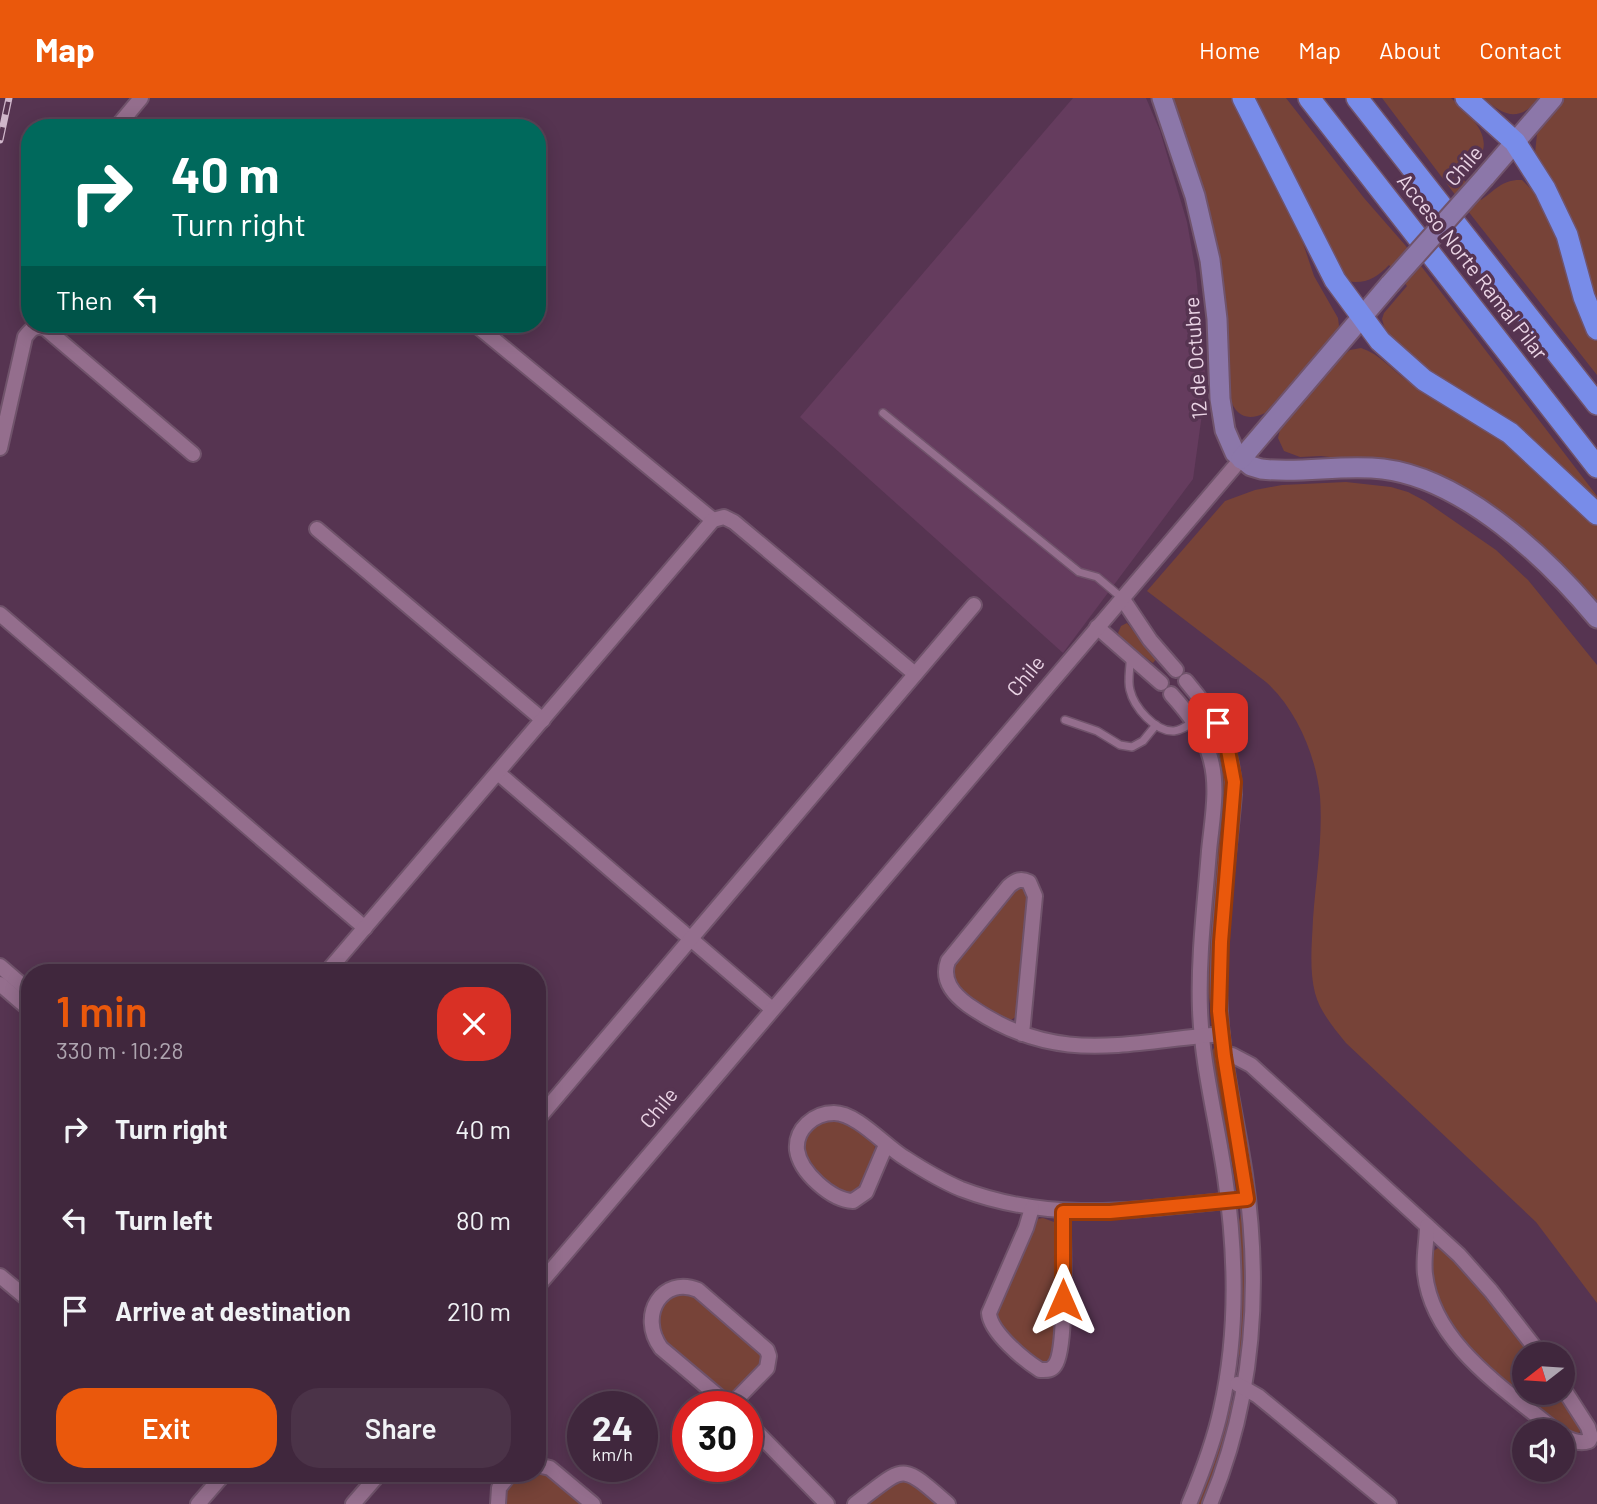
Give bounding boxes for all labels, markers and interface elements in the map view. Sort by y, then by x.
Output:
text: Map [35,29,95,69]
text: Home [1199,35,1260,64]
text: Map [1298,35,1341,64]
text: About [1379,35,1441,64]
text: Contact [1479,35,1562,64]
street label: Chile [1439,140,1487,190]
text: 40 m [171,144,279,203]
icon: right [56,147,147,238]
street label: Acceso Norte Ramal Pilar [1393,168,1554,364]
text: Turn right [171,204,306,242]
icon: left [127,280,165,318]
text: Then [56,284,113,315]
street label: 12 de Octubre [1178,296,1211,420]
street label: Chile [1001,650,1049,700]
pin [1188,693,1248,753]
icon: arrive [1199,704,1237,742]
text: 1 min [56,985,148,1035]
button: close [437,987,511,1061]
text: 330 m · 10:28 [56,1036,184,1064]
street label: Chile [634,1082,682,1132]
icon: right [56,1110,94,1148]
text: Turn right [115,1113,228,1144]
text: 40 m [455,1113,511,1144]
icon: left [56,1201,94,1239]
text: Turn left [115,1204,213,1235]
text: 80 m [456,1204,511,1235]
position arrow [1026,1263,1100,1337]
icon: arrive [56,1292,94,1330]
text: Arrive at destination [115,1295,351,1326]
text: 210 m [447,1295,511,1326]
north arrow [1512,1342,1575,1405]
map controls [1512,1342,1575,1482]
button: Exit [56,1388,277,1468]
button: Share [291,1388,511,1468]
speed limit sign: 30 [672,1391,763,1482]
text: 24 [592,1406,633,1448]
button: sound [1512,1419,1575,1482]
text: km/h [592,1443,633,1465]

